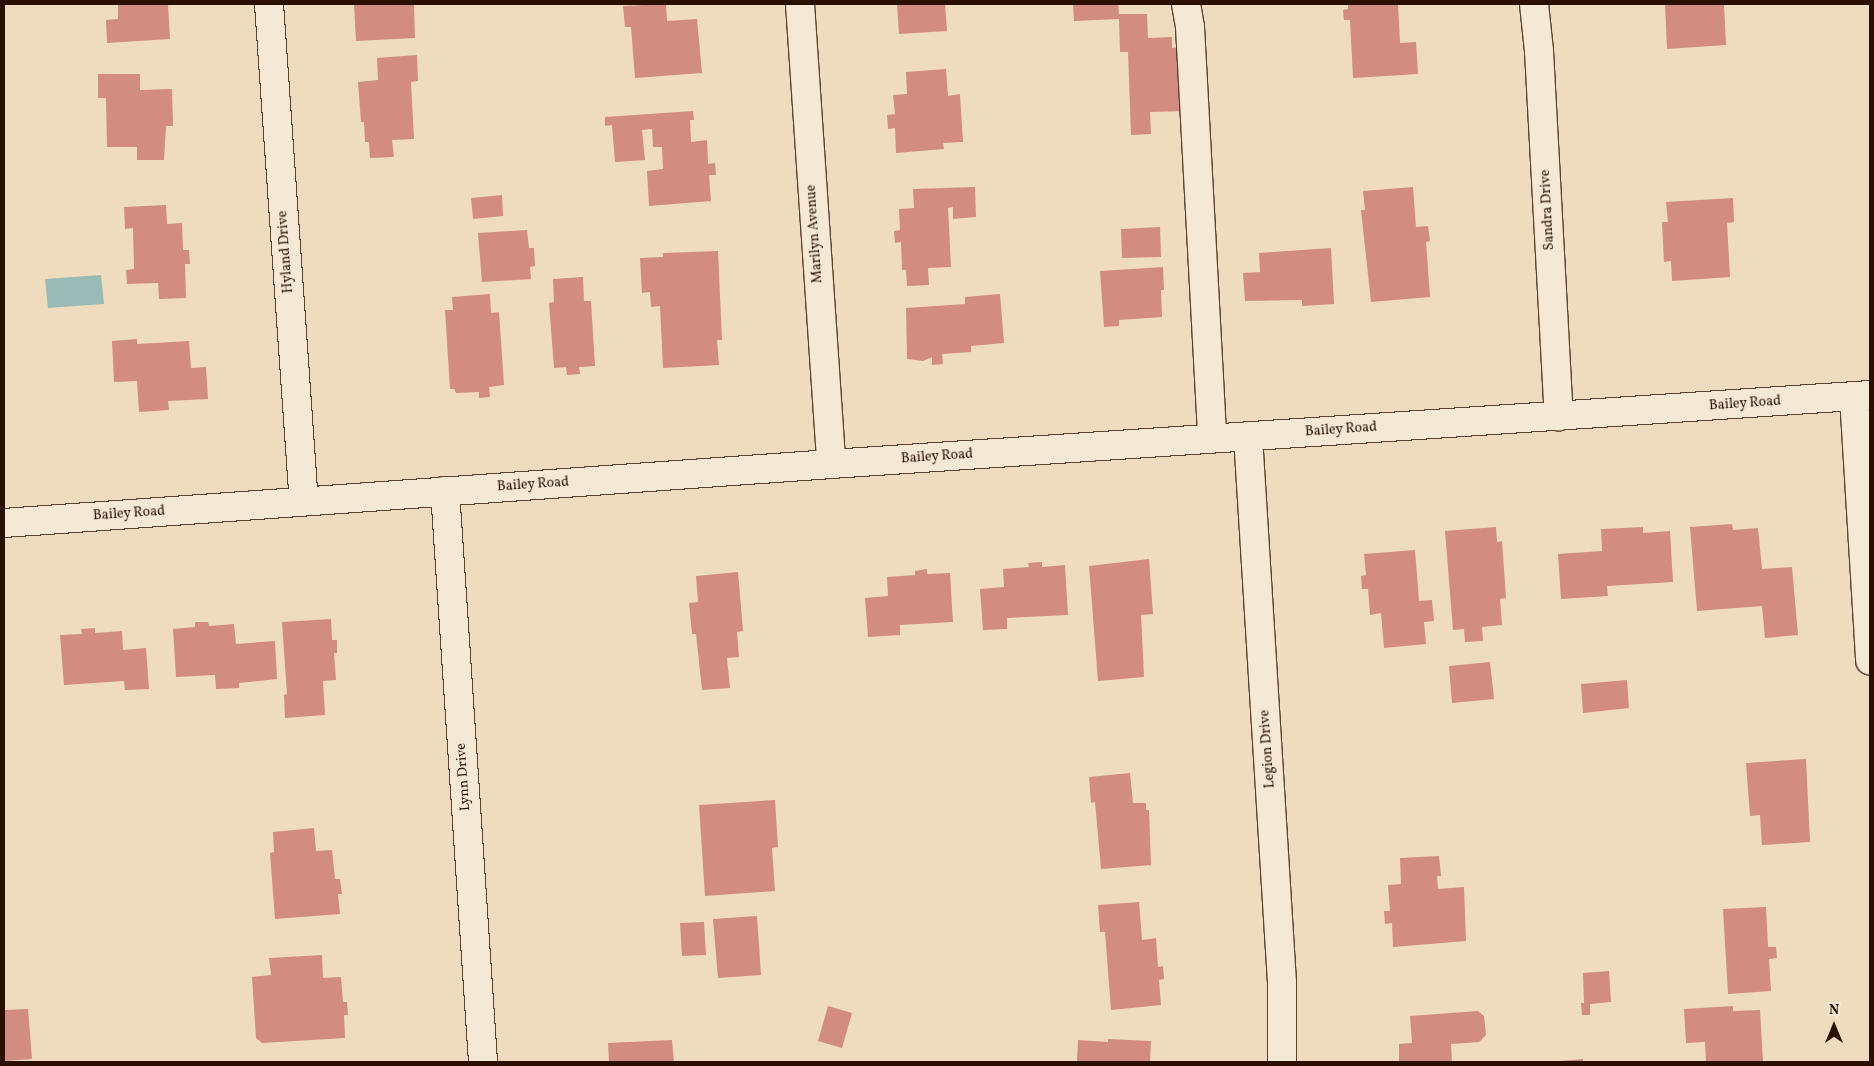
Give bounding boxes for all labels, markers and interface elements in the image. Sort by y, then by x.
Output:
street label: Sandra Drive [1537,169,1559,251]
street label: Marilyn Avenue [803,184,827,284]
street label: Hyland Drive [275,210,297,294]
street label: Bailey Road [1708,393,1782,415]
street label: Bailey Road [1304,419,1378,441]
street label: Bailey Road [900,446,974,468]
street label: Bailey Road [496,474,570,496]
street label: Bailey Road [92,503,166,525]
street label: Legion Drive [1257,709,1279,789]
street label: Lynn Drive [453,742,475,812]
north arrow [1809,1001,1859,1051]
text: N [1829,1001,1839,1020]

